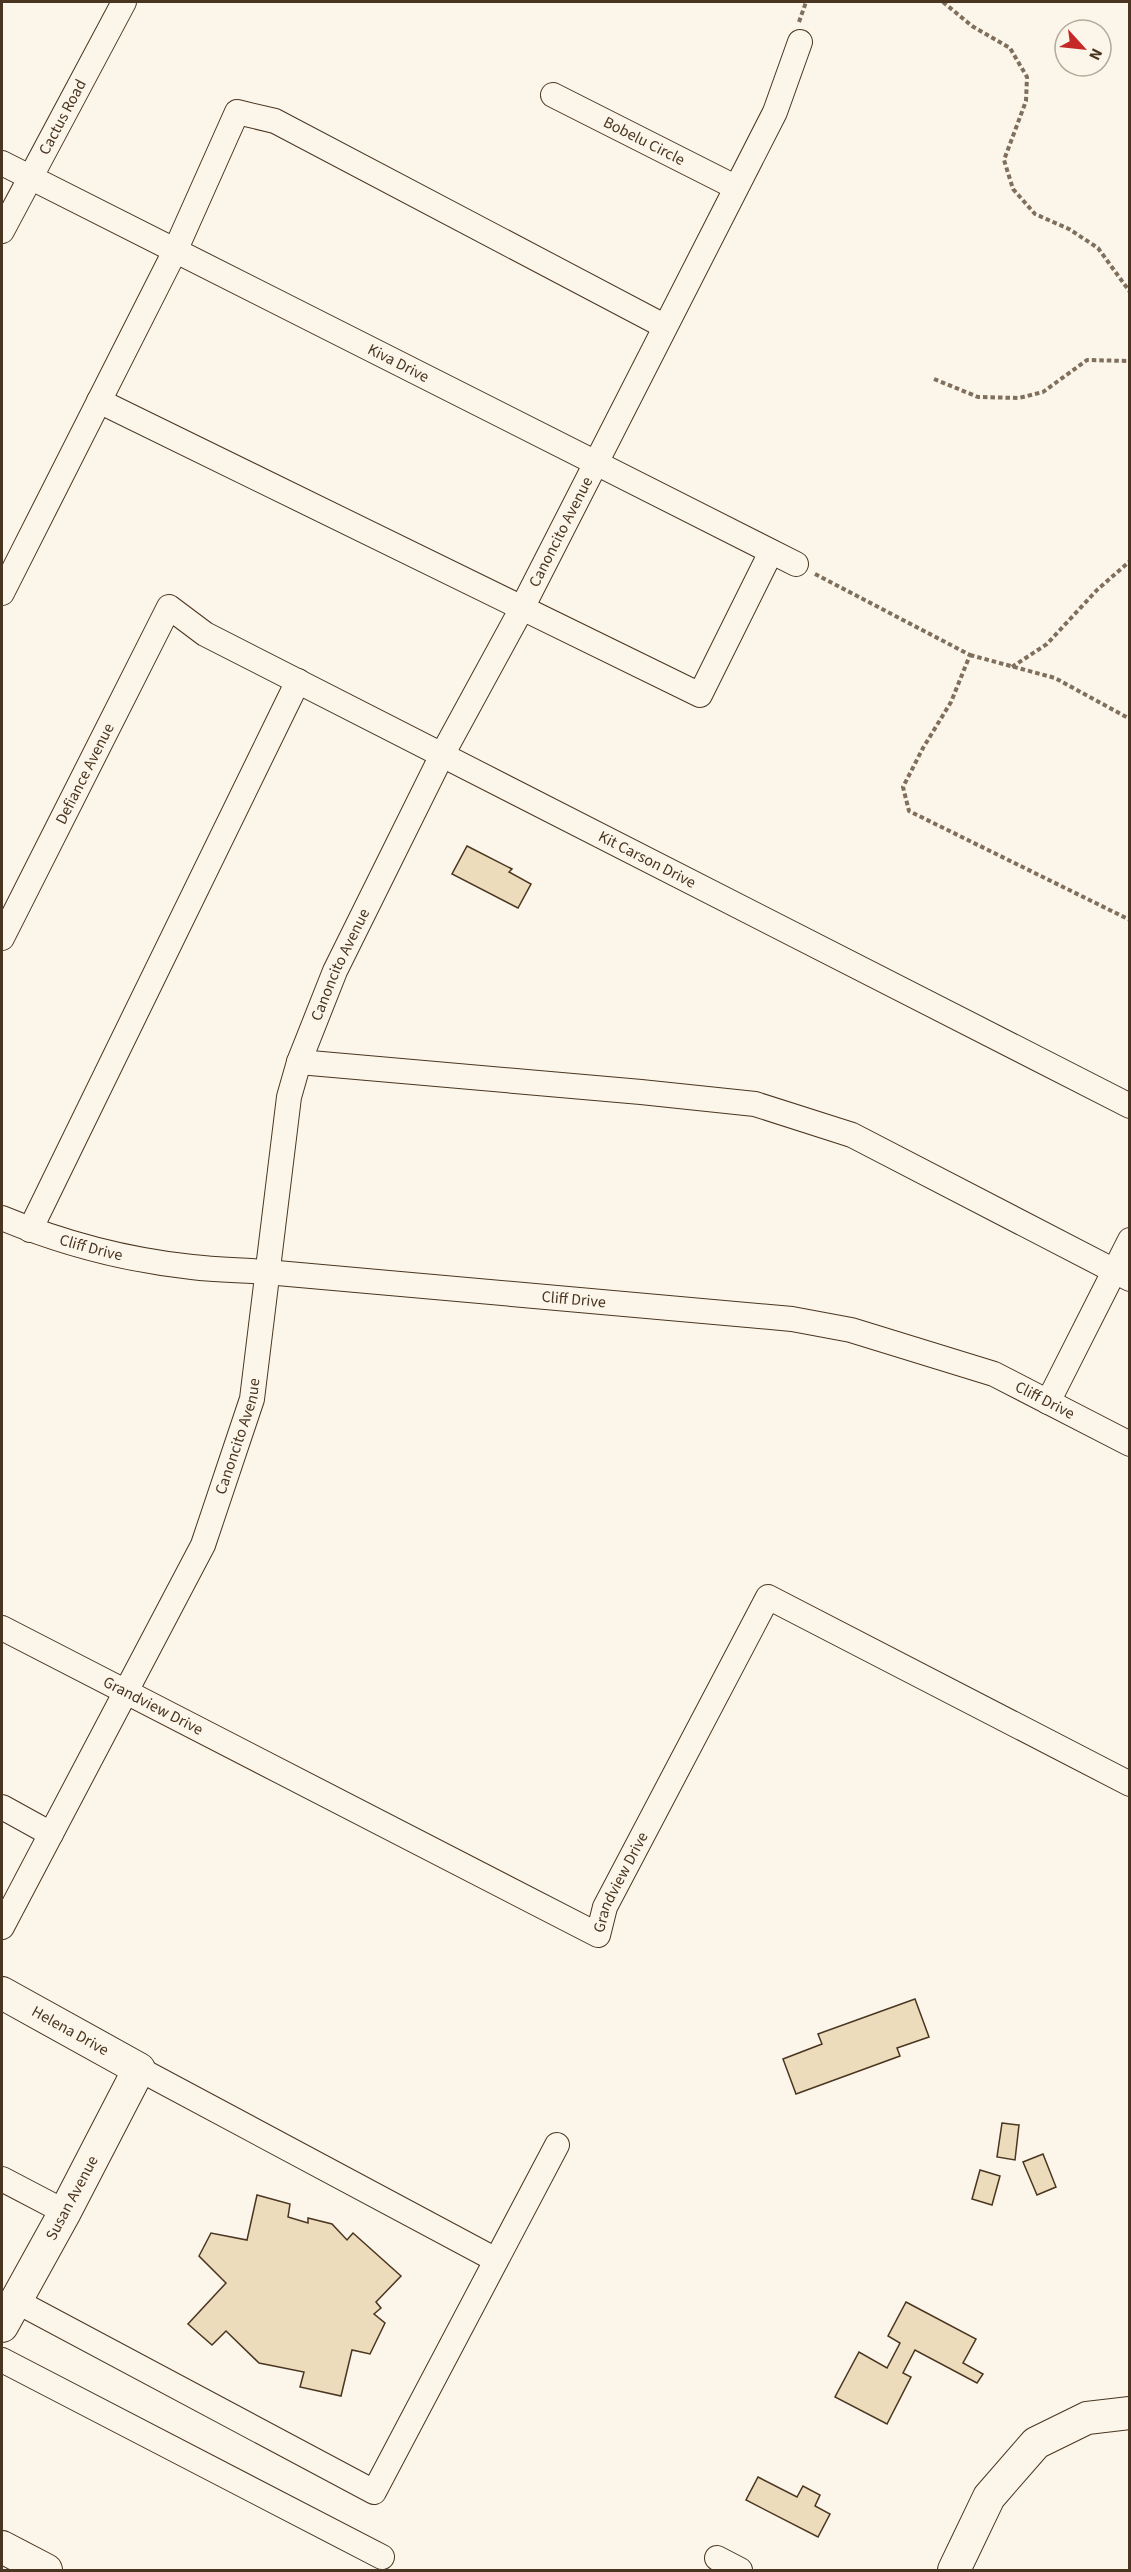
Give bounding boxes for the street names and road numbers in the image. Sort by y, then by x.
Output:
street label: Cactus Road [33,75,92,159]
street label: Bobelu Circle [599,111,689,171]
street label: Kiva Drive [364,338,433,388]
street label: Canoncito Avenue [524,473,598,591]
street label: Defiance Avenue [50,719,120,828]
street label: Kit Carson Drive [595,826,700,894]
street label: Canoncito Avenue [305,905,375,1024]
street label: Cliff Drive [57,1229,125,1266]
street label: Cliff Drive [541,1286,607,1313]
street label: Cliff Drive [1011,1376,1079,1425]
street label: Canoncito Avenue [210,1377,265,1498]
street label: Grandview Drive [99,1671,207,1741]
street label: Grandview Drive [588,1828,654,1935]
street label: Helena Drive [28,2001,113,2061]
street label: Susan Avenue [40,2152,104,2244]

